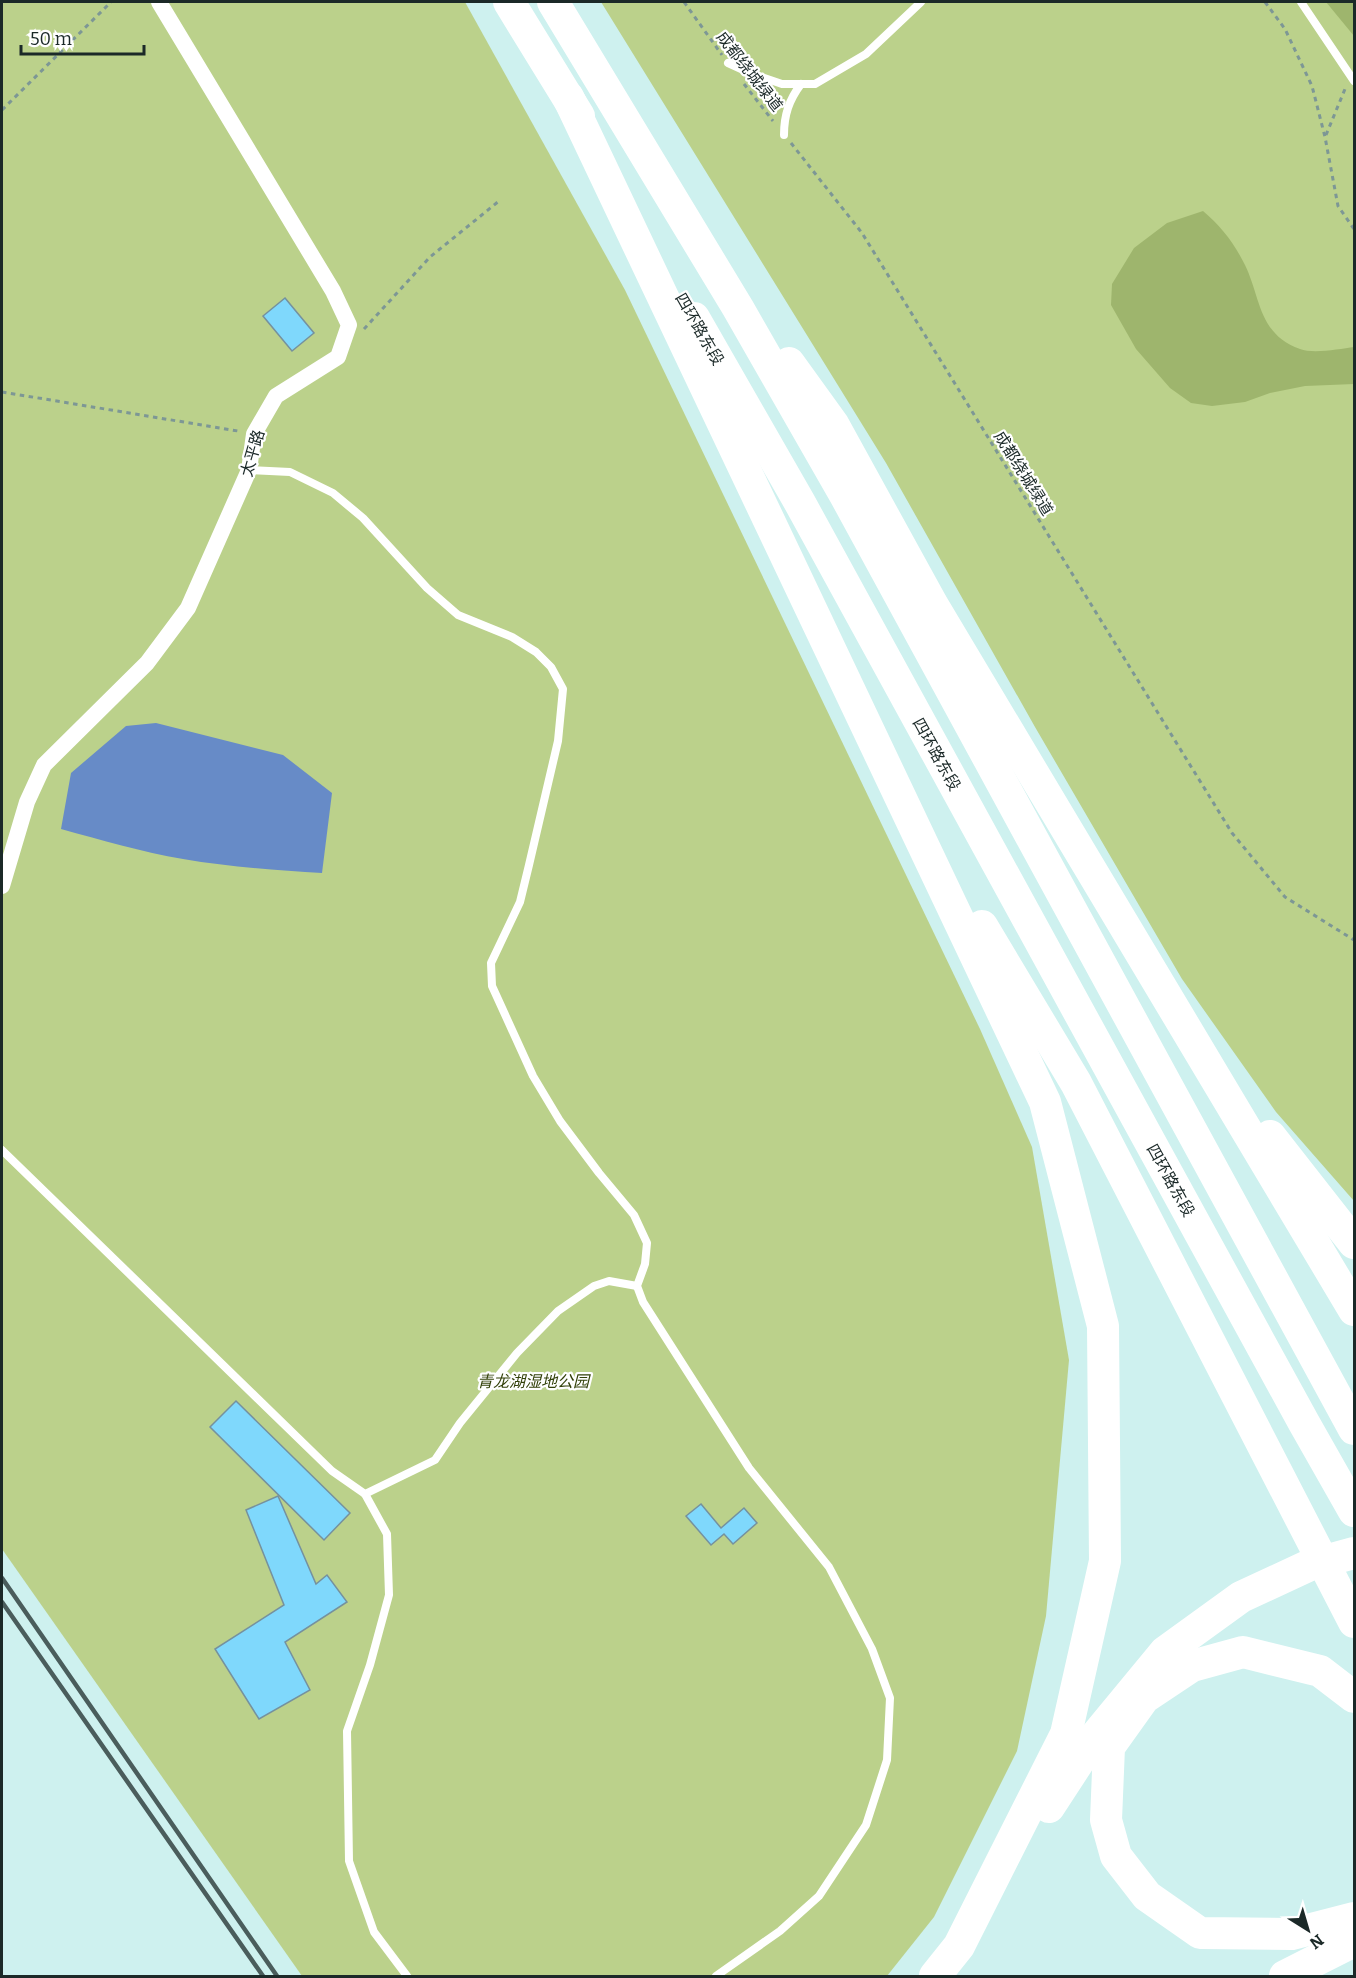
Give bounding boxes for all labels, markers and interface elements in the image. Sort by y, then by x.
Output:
scale bar [21,18,144,56]
text: 50 m [30,28,72,50]
street label: 成都绕城绿道 [713,28,787,115]
street label: 四环路东段 [671,290,728,369]
street label: 太平路 [237,427,268,479]
street label: 成都绕城绿道 [990,428,1057,519]
street label: 四环路东段 [909,715,964,794]
street label: 四环路东段 [1143,1141,1198,1220]
park label: 青龙湖湿地公园 [477,1372,591,1391]
north arrow [1278,1900,1338,1960]
text: N [1306,1930,1327,1953]

